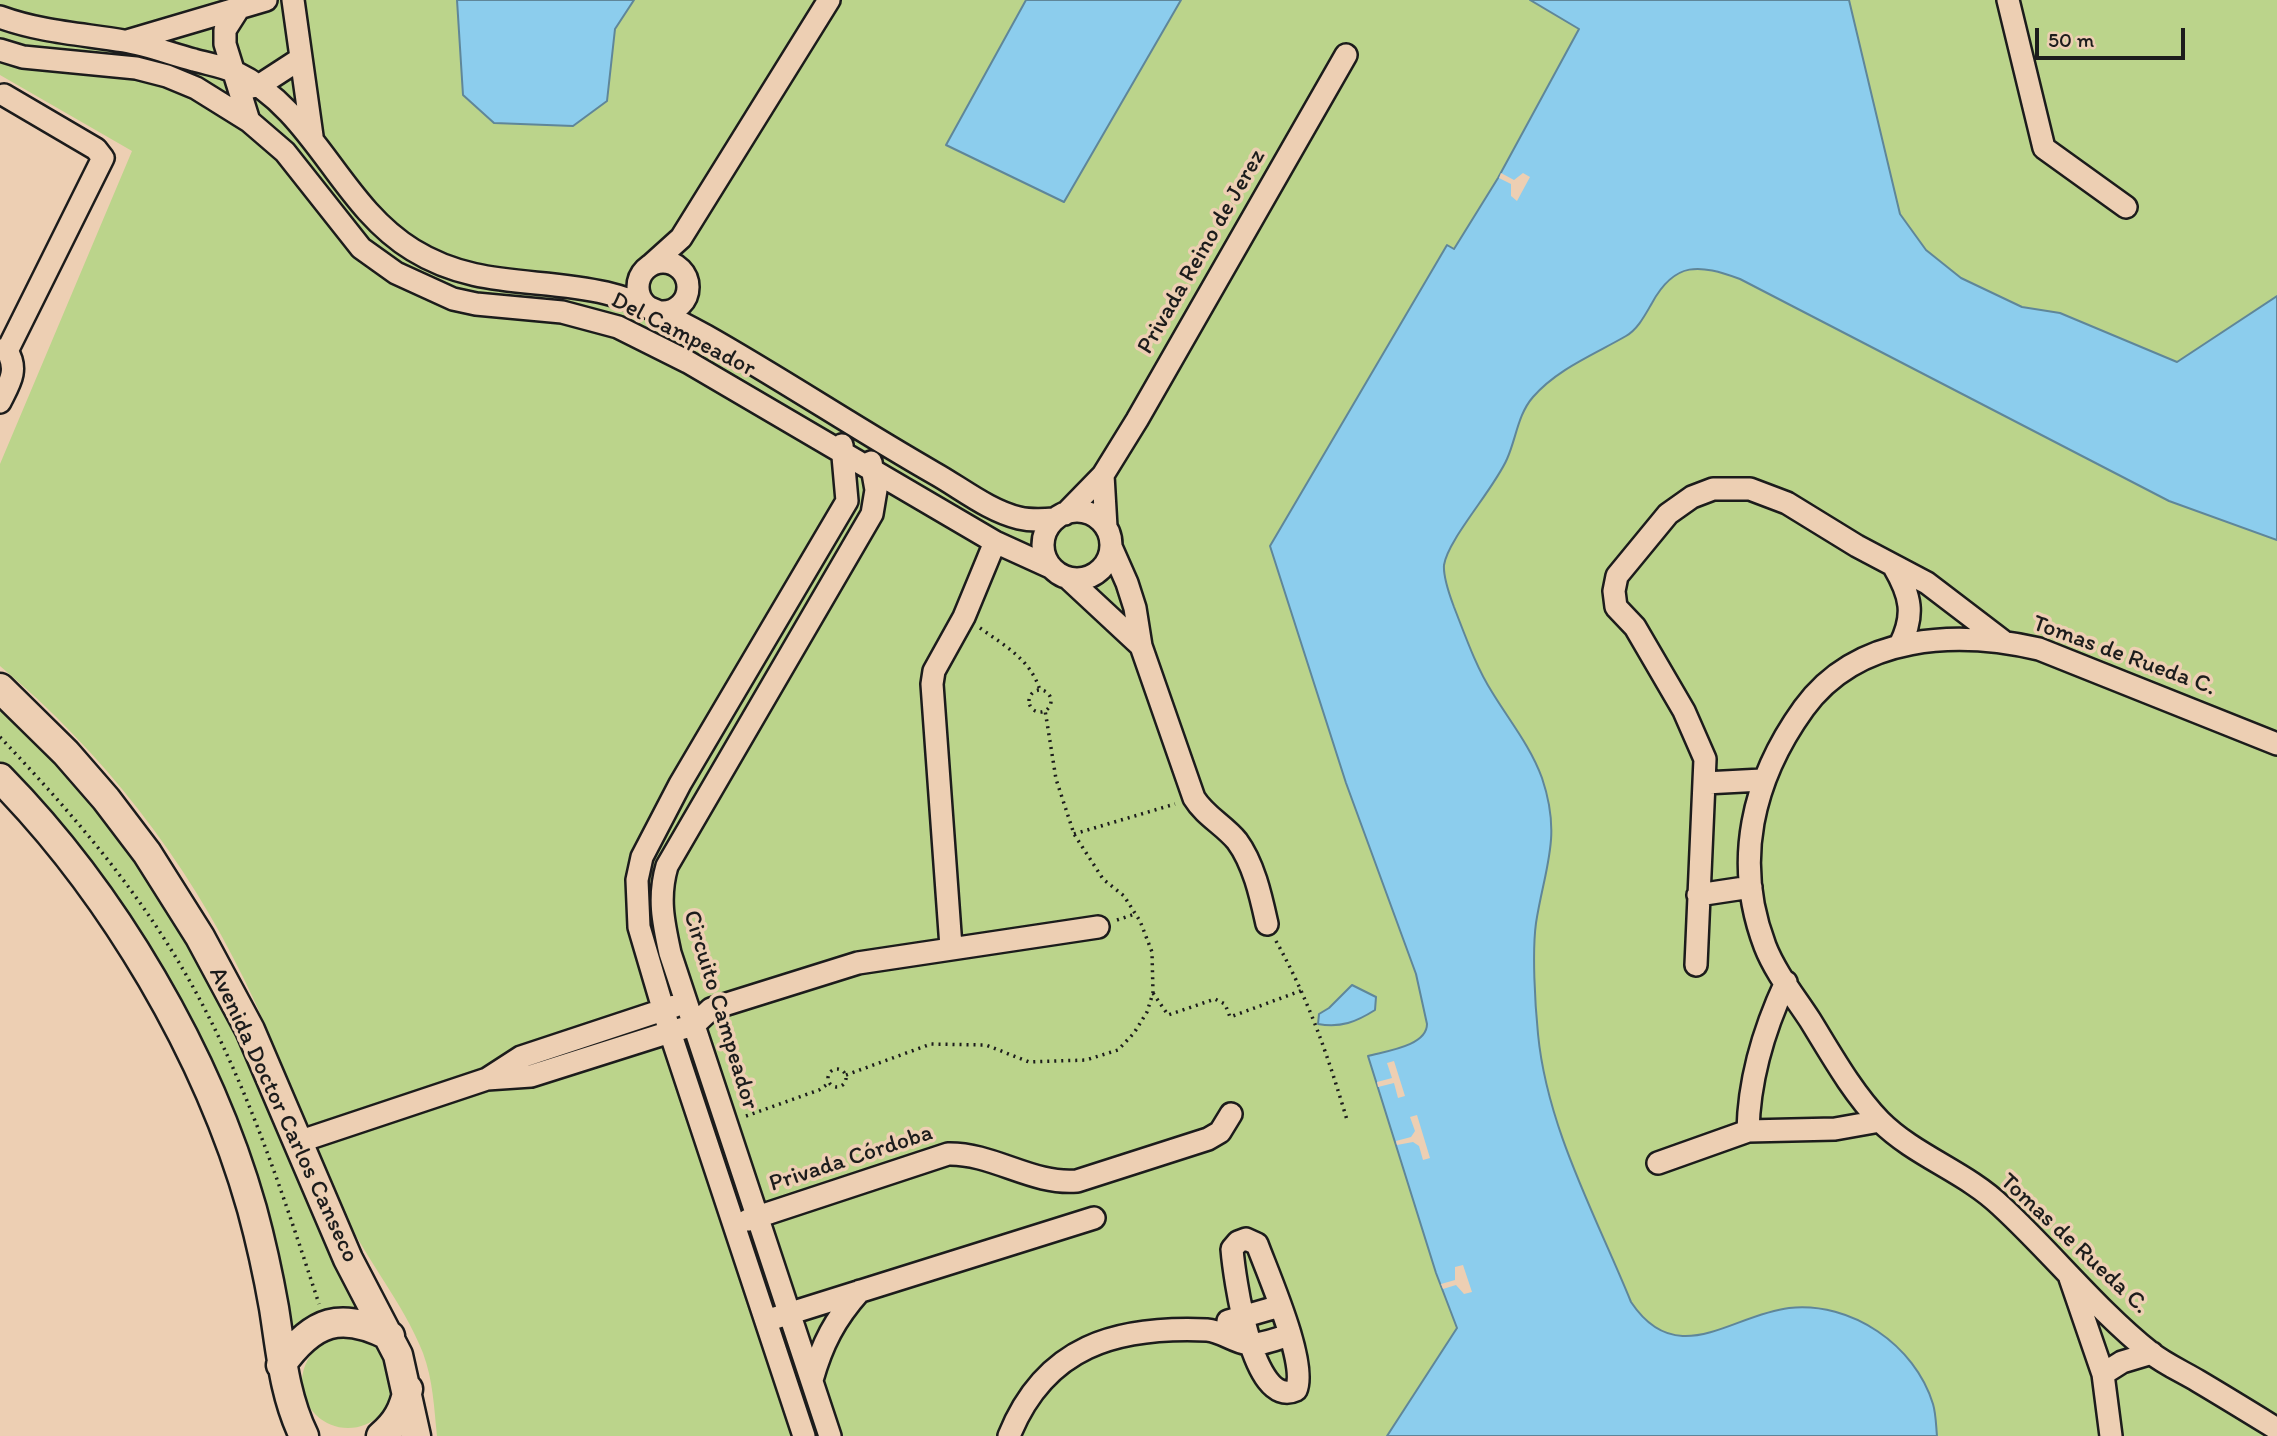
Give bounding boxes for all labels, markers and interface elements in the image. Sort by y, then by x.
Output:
scale bar [2039,14,2190,58]
text: 50 m [2048,27,2094,52]
street label: Privada Reino de Jerez [1132,145,1272,359]
street label: Del Campeador [606,286,760,384]
street label: Tomas de Rueda C. [2028,609,2220,703]
street label: Circuito Campeador [676,907,764,1113]
street label: Avenida Doctor Carlos Canseco [202,963,364,1267]
street label: Privada Córdoba [766,1119,936,1199]
street label: Tomas de Rueda C. [1994,1168,2154,1320]

